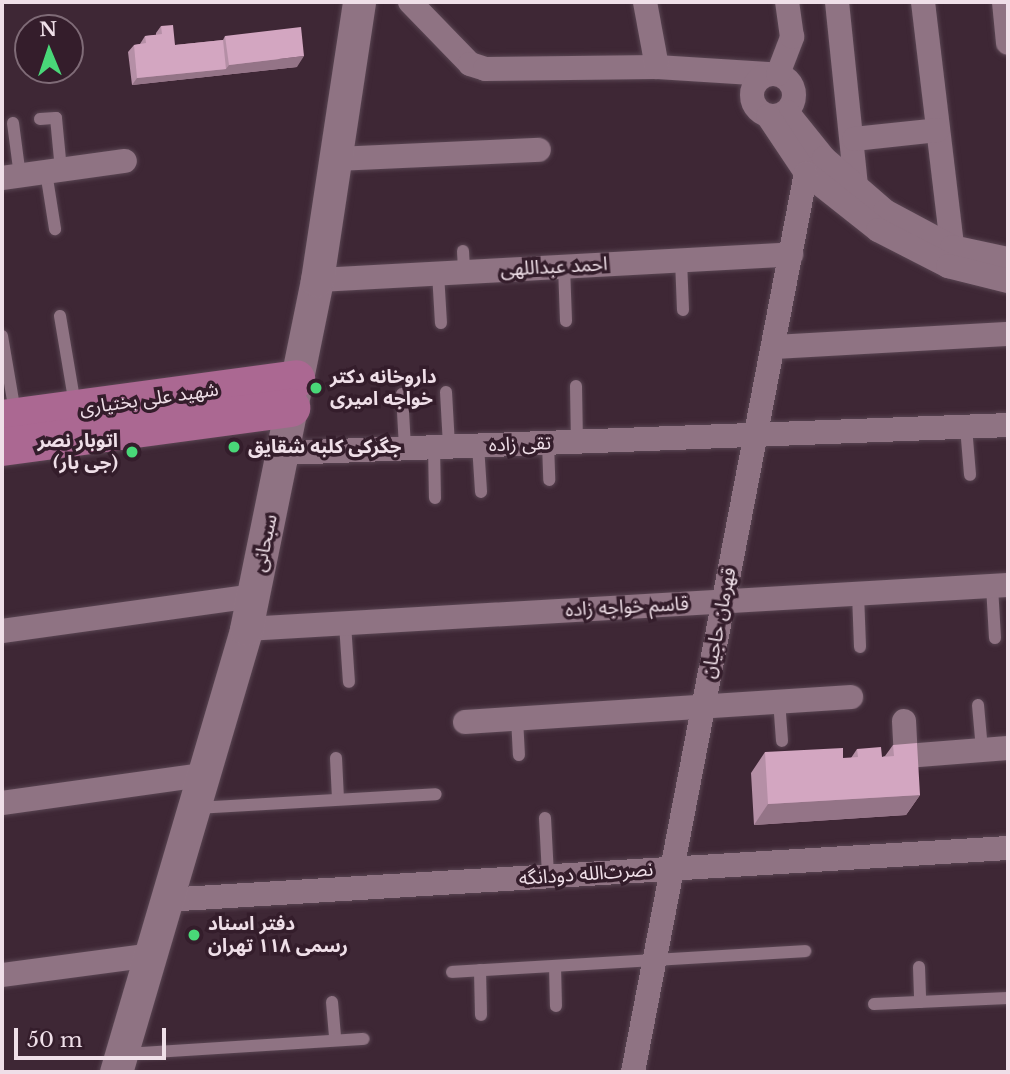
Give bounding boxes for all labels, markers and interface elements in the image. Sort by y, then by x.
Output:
north arrow [14,14,84,84]
text: N [39,18,58,41]
street label: احمد عبداللهی [500,253,608,281]
place label: داروخانه دکتر خواجه امیری [330,366,437,410]
street label: شهید علی بختیاری [78,378,220,420]
marker: داروخانه دکتر خواجه امیری [308,380,324,396]
place label: اتوبار نصر (جی بار) [37,430,118,474]
street label: تقی زاده [488,432,552,456]
place label: جگرکی کلبه شقایق [248,436,402,458]
marker: جگرکی کلبه شقایق [226,439,242,455]
marker: اتوبار نصر (جی بار) [124,444,140,460]
street label: سبحانی [248,512,282,574]
street label: قهرمان حاجیان [697,566,741,680]
street label: قاسم خواجه زاده [565,592,689,622]
street label: نصرت‌الله دودانگه [518,858,654,890]
place label: دفتر اسناد رسمی ۱۱۸ تهران [208,913,348,957]
marker: دفتر اسناد رسمی ۱۱۸ تهران [186,927,202,943]
scale bar [18,1014,170,1058]
text: 50 m [27,1027,82,1053]

